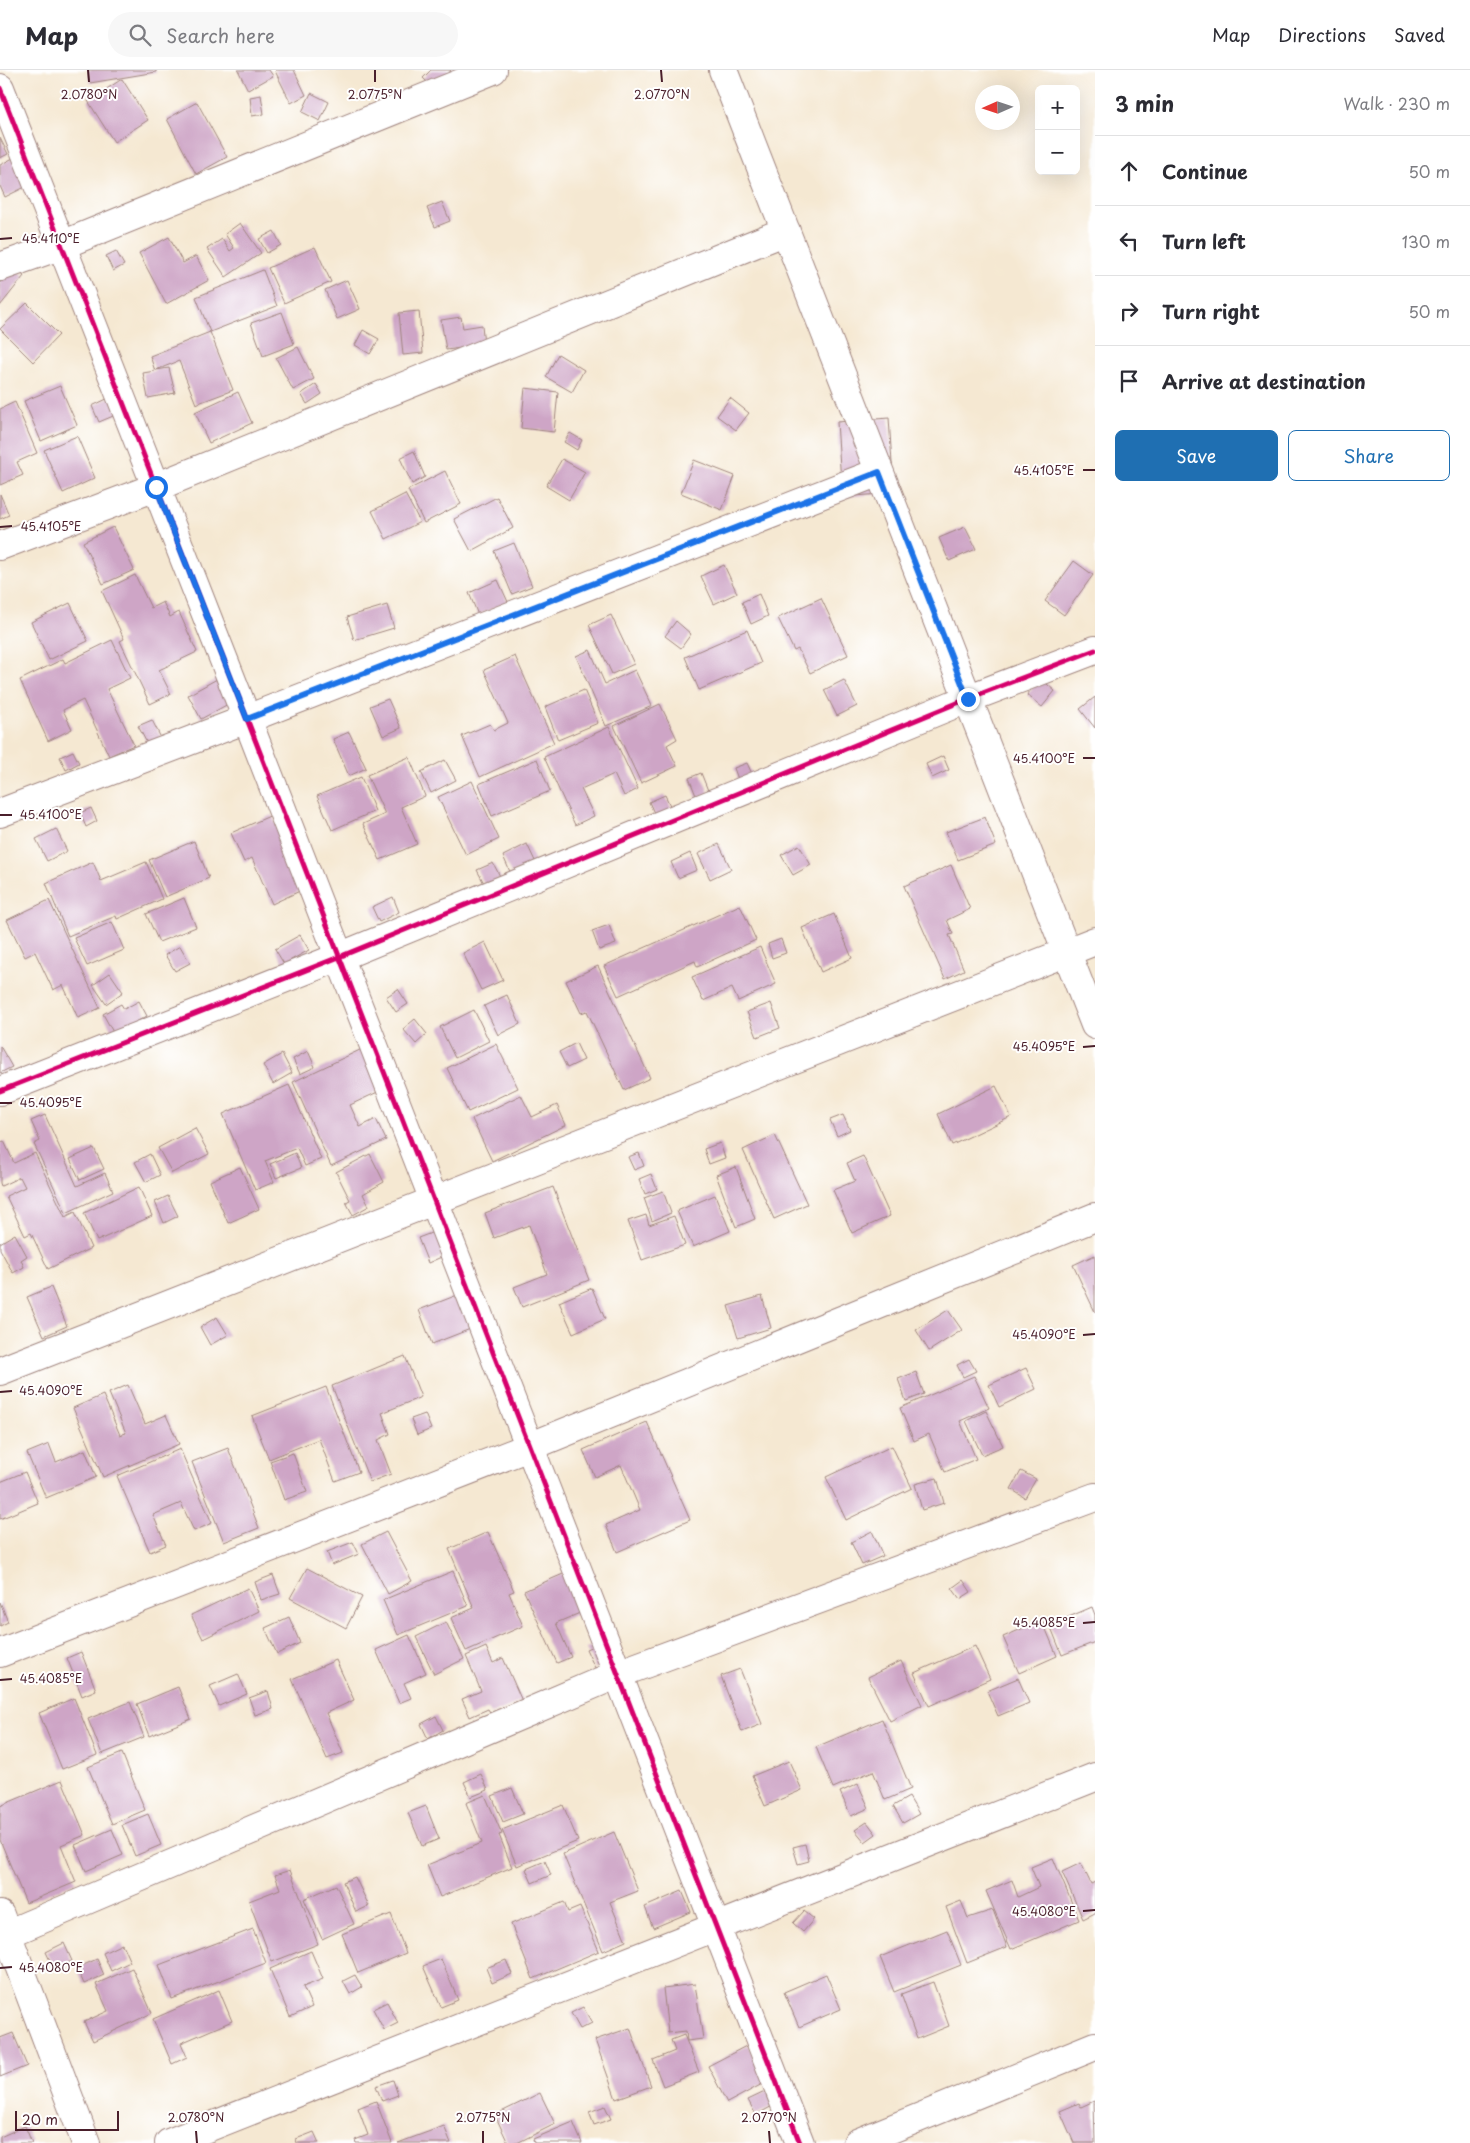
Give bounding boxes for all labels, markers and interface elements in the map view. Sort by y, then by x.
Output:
search box [108,12,458,57]
text: Map [25,17,78,53]
icon: search [126,21,154,49]
text: Search here [166,21,275,49]
text: Map [1212,21,1250,48]
text: Directions [1278,21,1366,48]
text: Saved [1394,21,1445,48]
text: 2.0780°N [61,85,117,103]
text: 2.0775°N [348,85,402,103]
text: 2.0770°N [634,85,690,103]
north arrow [975,85,1020,130]
map controls [1035,85,1080,175]
button: + [1035,85,1080,130]
text: 3 min [1115,87,1174,119]
text: Walk · 230 m [1343,91,1450,115]
button: − [1035,130,1080,175]
icon: ahead [1115,157,1143,185]
text: Continue [1162,157,1248,185]
text: 50 m [1409,159,1450,183]
icon: left [1115,227,1143,255]
text: Turn left [1162,227,1246,255]
text: 45.4110°E [22,229,80,247]
text: 130 m [1402,229,1450,253]
icon: right [1115,297,1143,325]
text: Turn right [1162,297,1260,325]
text: 50 m [1409,299,1450,323]
icon: arrive [1115,367,1143,395]
text: Arrive at destination [1162,367,1366,395]
button: Save [1115,430,1278,481]
button: Share [1288,430,1450,481]
text: 45.4105°E [1014,461,1074,479]
route start [145,476,168,499]
text: 45.4105°E [21,517,81,535]
route end [957,688,980,711]
text: 45.4100°E [1013,749,1075,767]
text: 45.4100°E [20,805,82,823]
text: 45.4095°E [1013,1037,1075,1055]
text: 45.4095°E [20,1093,82,1111]
text: 45.4090°E [1012,1325,1076,1343]
text: 45.4090°E [19,1381,83,1399]
text: 45.4085°E [1013,1613,1075,1631]
text: 45.4085°E [20,1669,82,1687]
text: 45.4080°E [1012,1902,1076,1920]
text: 45.4080°E [19,1958,83,1976]
scale bar [15,2108,119,2131]
text: 2.0780°N [168,2108,224,2126]
text: 2.0775°N [456,2108,510,2126]
text: 2.0770°N [741,2108,797,2126]
text: 20 m [22,2109,58,2130]

